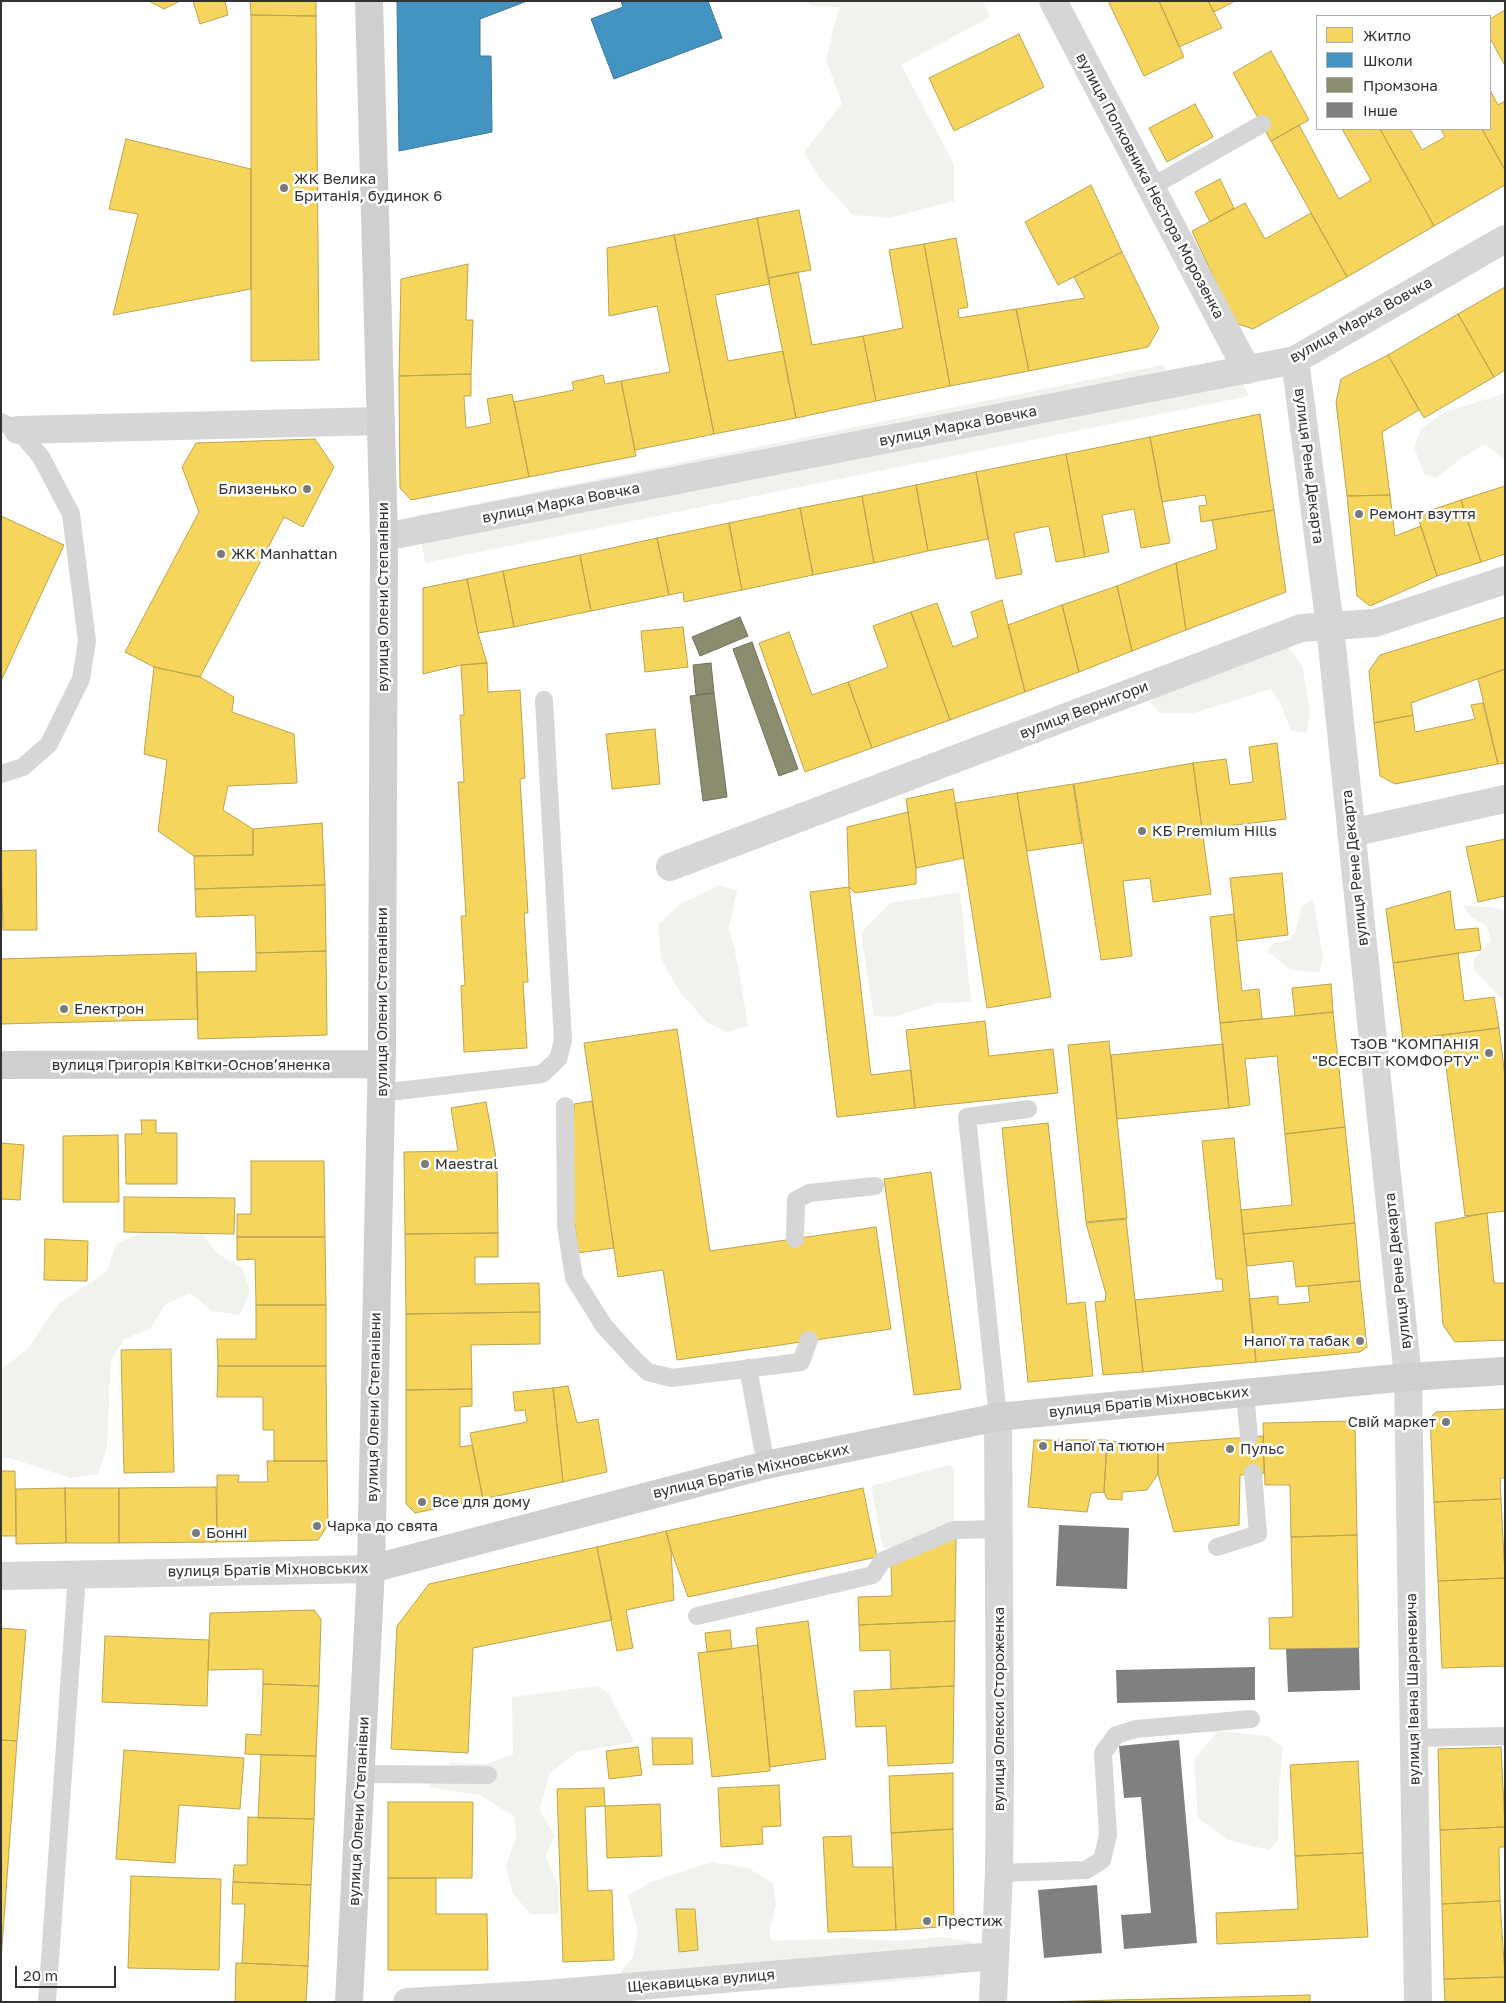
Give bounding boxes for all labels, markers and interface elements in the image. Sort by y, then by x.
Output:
legend [1316,15,1491,130]
text: Житло [1363,26,1411,44]
street label: вулиця Полковника Нестора Морозенка [1072,50,1228,322]
text: Школи [1363,51,1413,69]
text: Промзона [1363,76,1438,94]
text: Інше [1363,101,1398,119]
place label: ЖК Велика Британія, будинок 6 [294,170,442,205]
marker: ЖК Велика Британія, будинок 6 [278,182,290,194]
street label: вулиця Марка Вовчка [1287,273,1435,367]
street label: вулиця Рене Декарта [1291,387,1327,545]
street label: вулиця Марка Вовчка [878,402,1038,450]
street label: вулиця Марка Вовчка [481,479,641,527]
place label: Близенько [218,480,297,498]
marker: Близенько [301,483,313,495]
street label: вулиця Олени Степанівни [374,502,392,692]
place label: Ремонт взуття [1369,505,1476,523]
marker: Ремонт взуття [1353,508,1365,520]
place label: ЖК Manhattan [231,545,337,563]
marker: ЖК Manhattan [215,548,227,560]
street label: вулиця Вернигори [1017,677,1151,743]
street label: вулиця Рене Декарта [1338,789,1372,947]
place label: КБ Premium Hills [1152,822,1277,840]
marker: КБ Premium Hills [1136,825,1148,837]
street label: вулиця Олени Степанівни [373,907,391,1097]
place label: Електрон [74,1000,144,1018]
marker: Електрон [58,1003,70,1015]
place label: ТзОВ "КОМПАНІЯ "ВСЕСВІТ КОМФОРТУ" [1312,1035,1479,1070]
marker: ТзОВ "КОМПАНІЯ "ВСЕСВІТ КОМФОРТУ" [1483,1047,1495,1059]
street label: вулиця Григорія Квітки-Основʼяненка [52,1056,330,1074]
place label: Maestral [435,1155,498,1173]
marker: Maestral [419,1158,431,1170]
street label: вулиця Рене Декарта [1381,1192,1415,1350]
street label: вулиця Олени Степанівни [363,1312,385,1502]
place label: Напої та табак [1244,1332,1350,1350]
marker: Напої та табак [1354,1335,1366,1347]
street label: вулиця Братів Міхновських [1048,1383,1250,1421]
place label: Свій маркет [1348,1413,1436,1431]
marker: Свій маркет [1440,1416,1452,1428]
place label: Напої та тютюн [1053,1437,1165,1455]
street label: вулиця Братів Міхновських [651,1440,851,1502]
marker: Напої та тютюн [1037,1440,1049,1452]
place label: Пульс [1240,1440,1284,1458]
marker: Пульс [1224,1443,1236,1455]
place label: Все для дому [432,1493,530,1511]
marker: Все для дому [416,1496,428,1508]
place label: Чарка до свята [327,1517,438,1535]
marker: Чарка до свята [311,1520,323,1532]
place label: Бонні [206,1524,247,1542]
marker: Бонні [190,1527,202,1539]
street label: вулиця Братів Міхновських [167,1559,369,1581]
street label: вулиця Івана Шараневича [1402,1593,1424,1785]
street label: вулиця Олекси Стороженка [990,1607,1008,1811]
street label: вулиця Олени Степанівни [345,1716,373,1906]
place label: Престиж [937,1912,1003,1930]
marker: Престиж [921,1915,933,1927]
scale bar [18,1956,119,1988]
text: 20 m [23,1966,58,1984]
street label: Щекавицька вулиця [626,1966,776,1996]

